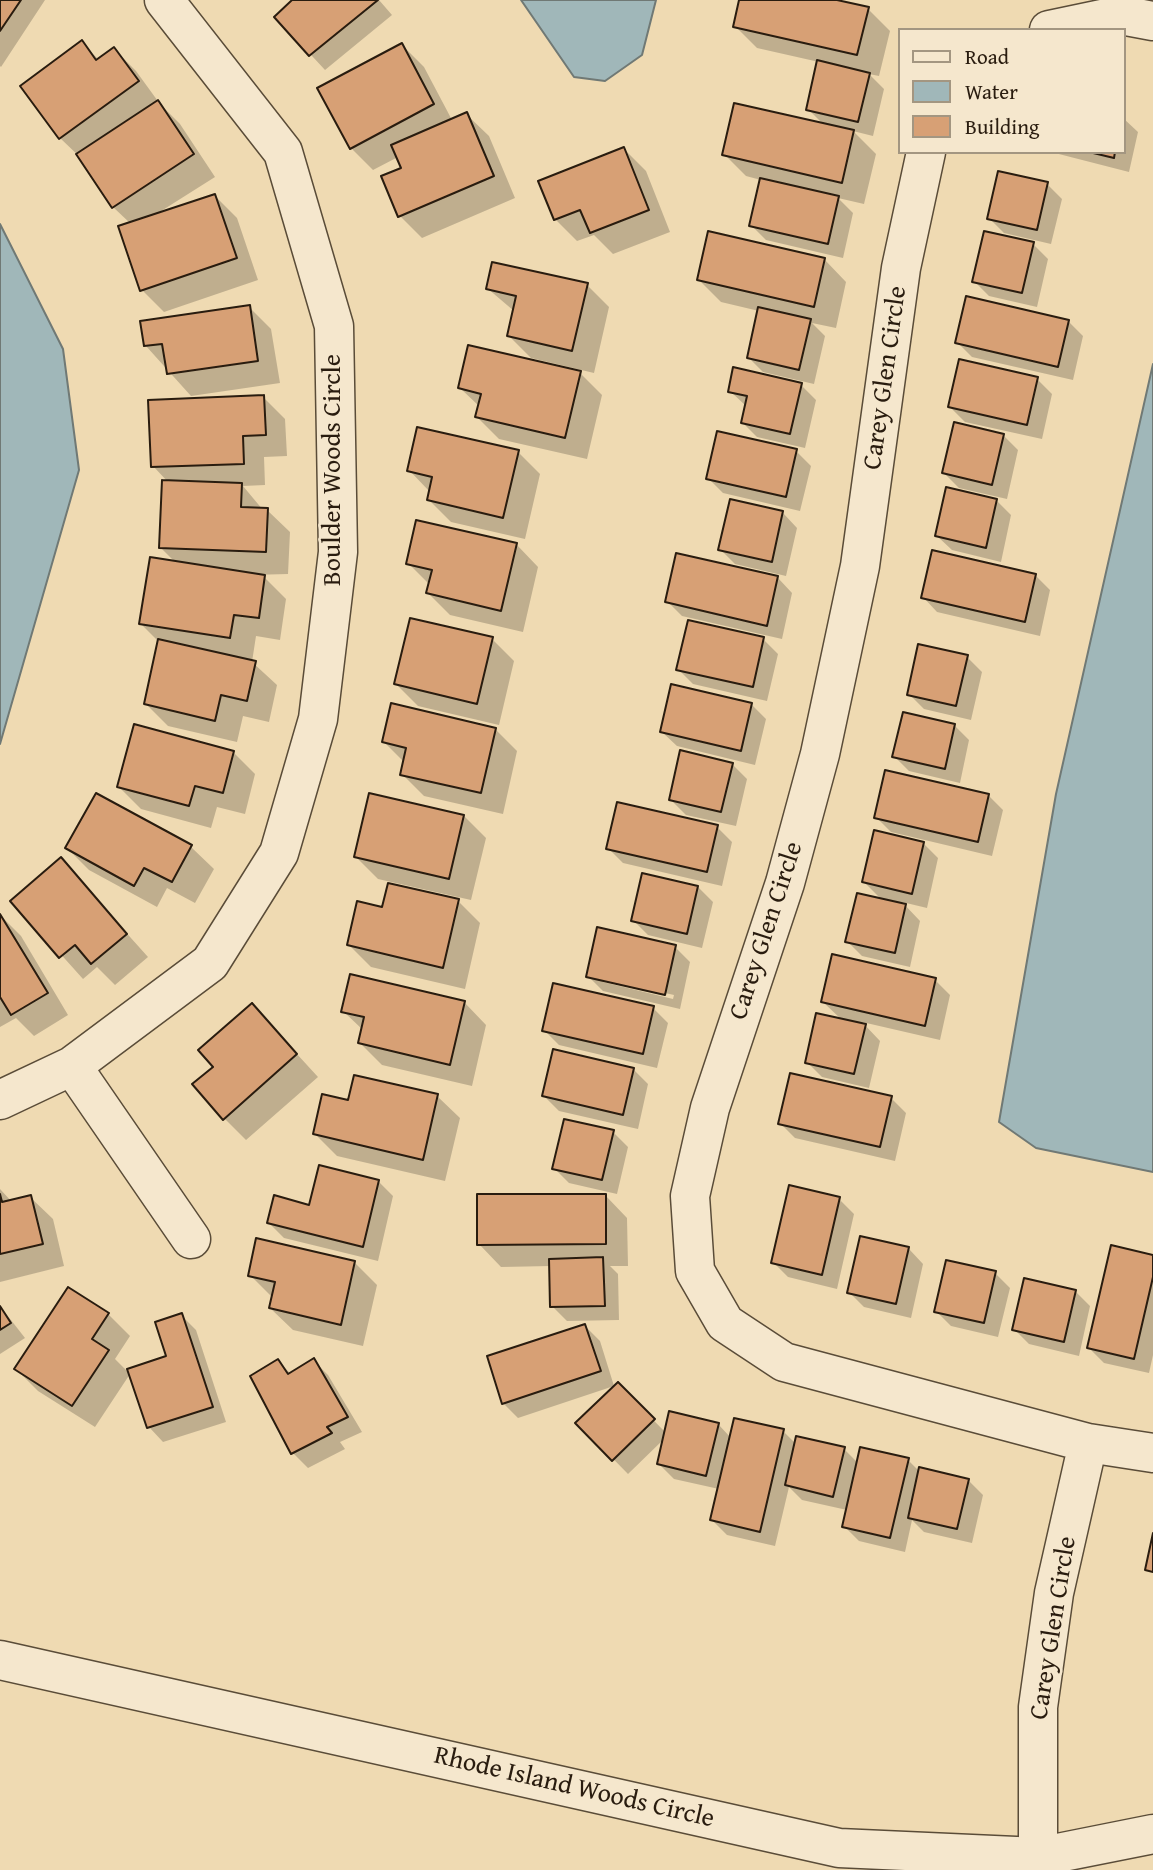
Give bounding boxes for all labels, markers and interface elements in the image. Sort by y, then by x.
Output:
legend [898,28,1125,154]
text: Road [965,41,1009,72]
text: Water [965,76,1018,107]
text: Building [965,111,1039,142]
street label: Carey Glen Circle [858,284,914,472]
street label: Boulder Woods Circle [317,354,349,586]
street label: Carey Glen Circle [724,838,810,1024]
street label: Carey Glen Circle [1024,1534,1084,1722]
street label: Rhode Island Woods Circle [431,1741,717,1835]

